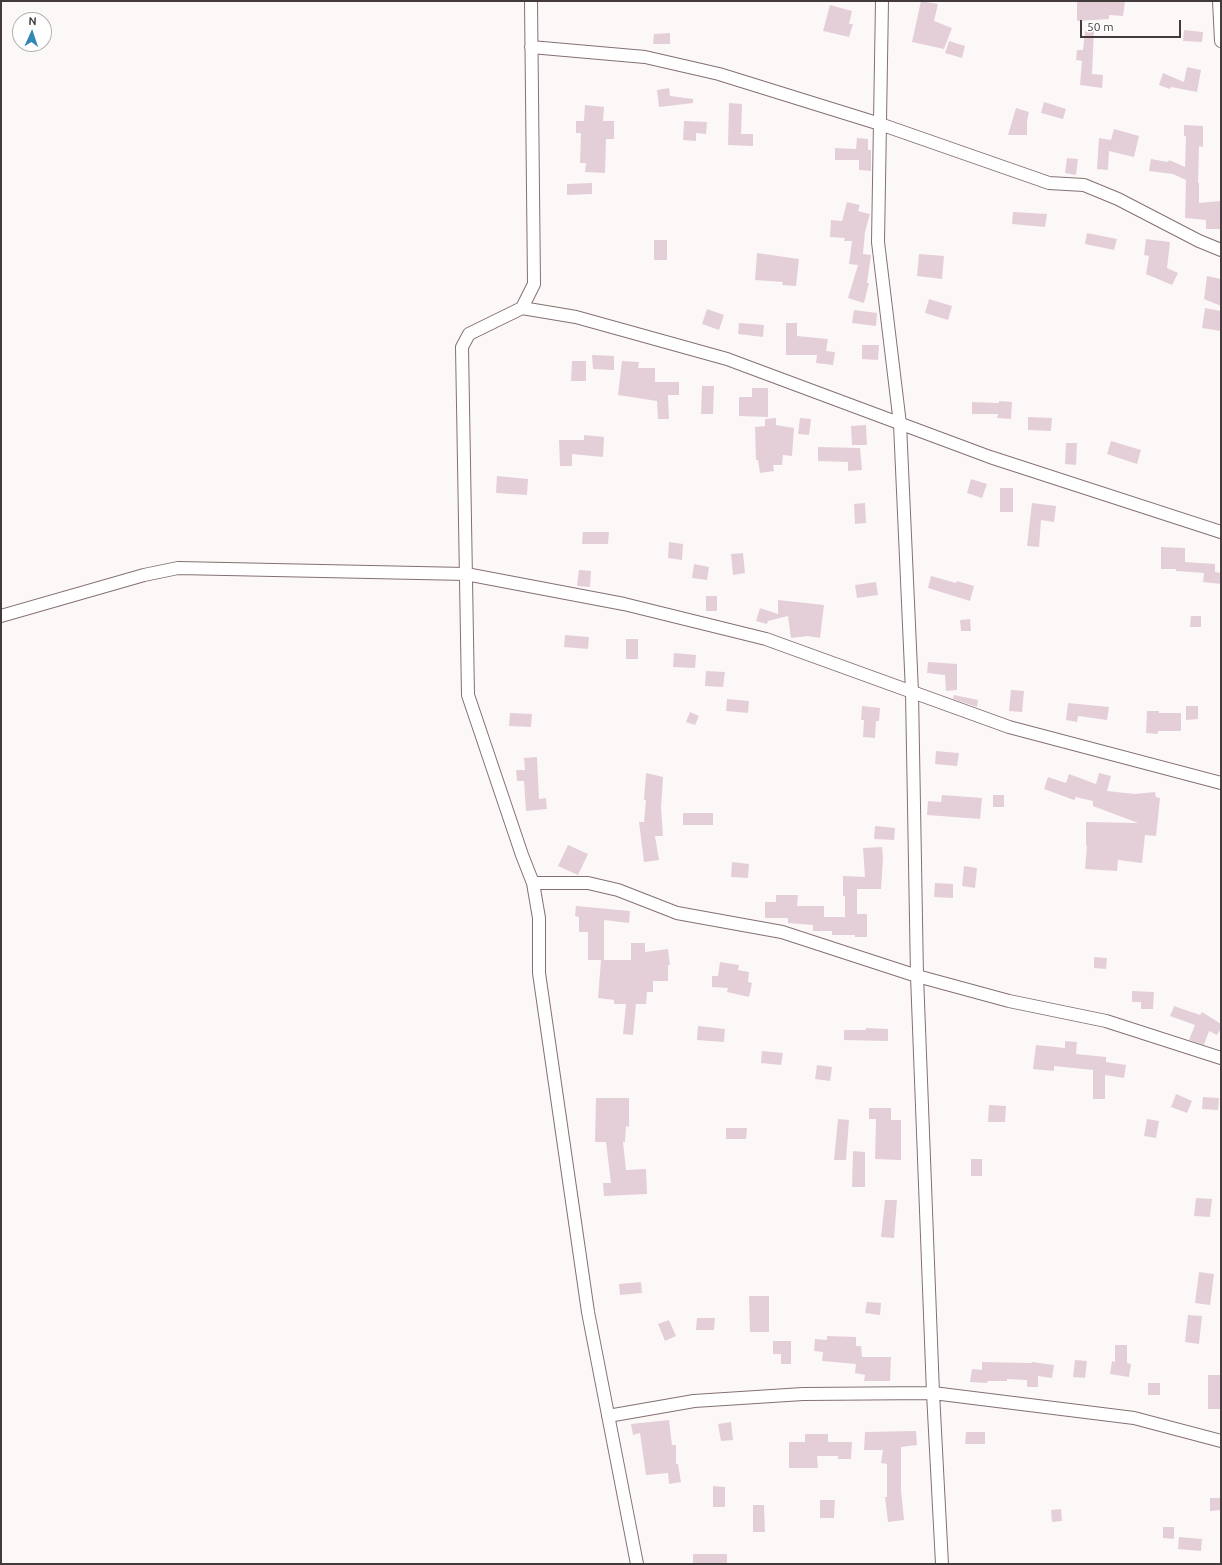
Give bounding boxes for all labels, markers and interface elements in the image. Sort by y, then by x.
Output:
north arrow [12,12,52,52]
scale bar [1082,12,1183,38]
text: N [28,15,37,27]
text: 50 m [1087,20,1114,33]

